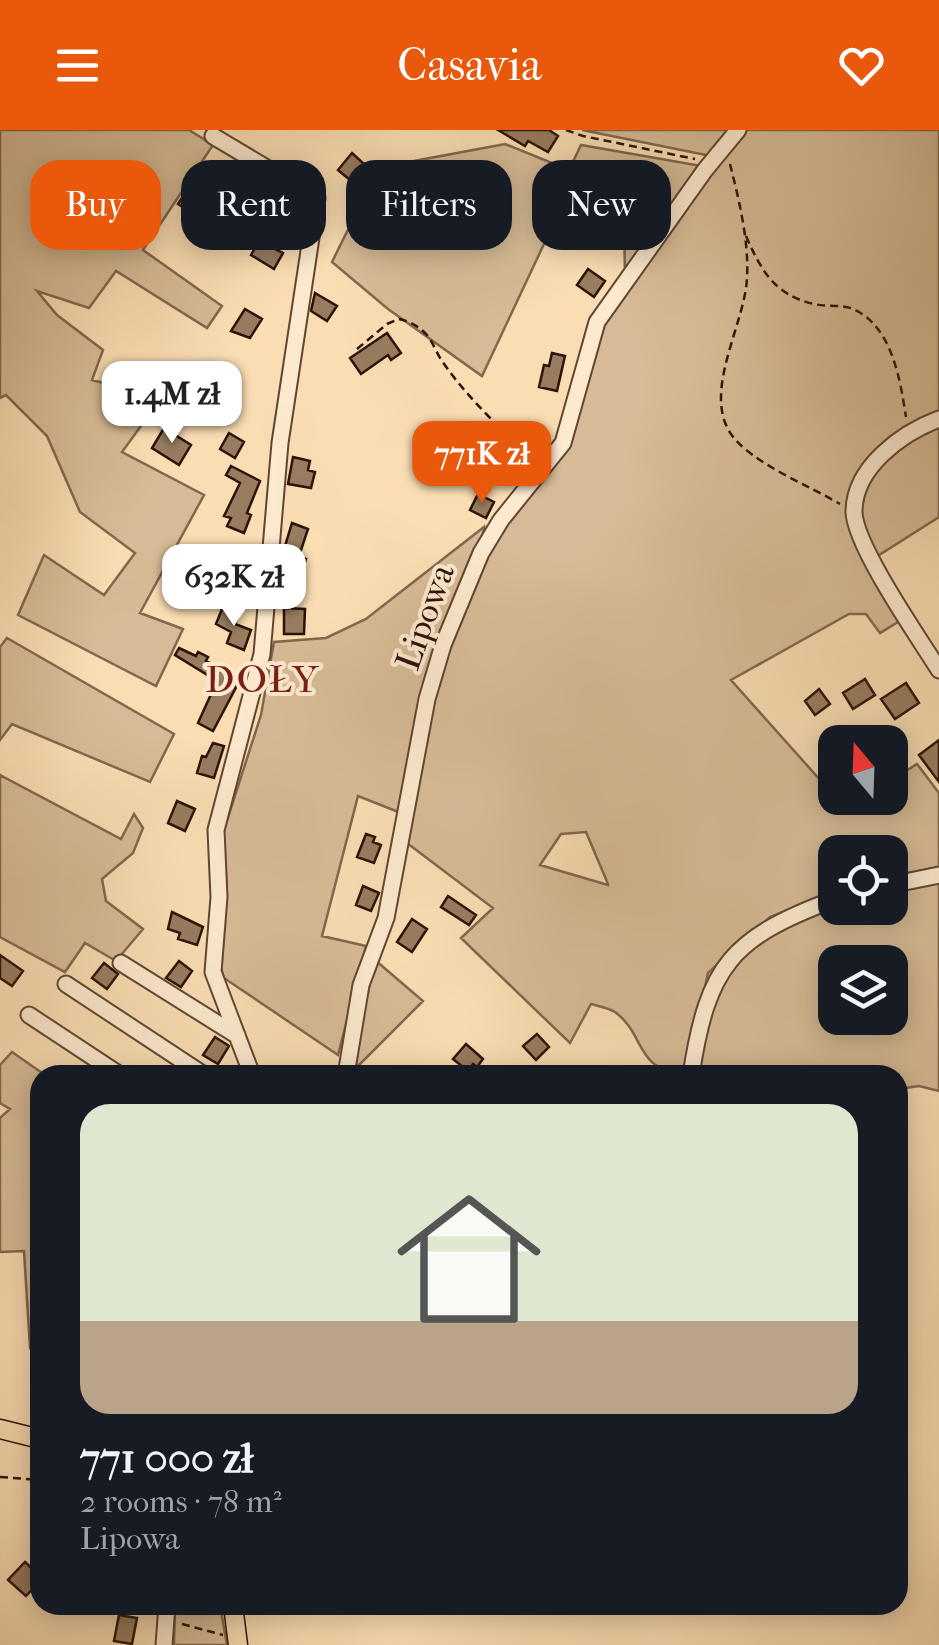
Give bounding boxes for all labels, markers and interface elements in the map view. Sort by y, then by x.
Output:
icon: menu [50,38,105,93]
icon: heart [834,38,889,93]
text: Casavia [397,39,542,92]
chip: Buy [30,160,161,250]
chip: Rent [181,160,326,250]
chip: Filters [346,160,512,250]
chip: New [532,160,671,250]
pin: 1.4M zł [80,361,264,446]
text: 1.4M zł [124,375,220,412]
pin: 771K zł [390,421,574,506]
text: 771K zł [434,435,530,472]
pin: 632K zł [142,544,326,629]
text: 632K zł [184,558,284,595]
street label: Lipowa [387,558,463,675]
district label: DOŁY [205,657,321,702]
north arrow [818,725,908,815]
map controls [818,725,908,1035]
button: locate [818,835,908,925]
button: layers [818,945,908,1035]
icon: home [379,1169,559,1349]
text: 771 000 zł [80,1434,253,1483]
text: 2 rooms · 78 m² [80,1483,282,1520]
text: Lipowa [80,1520,180,1557]

